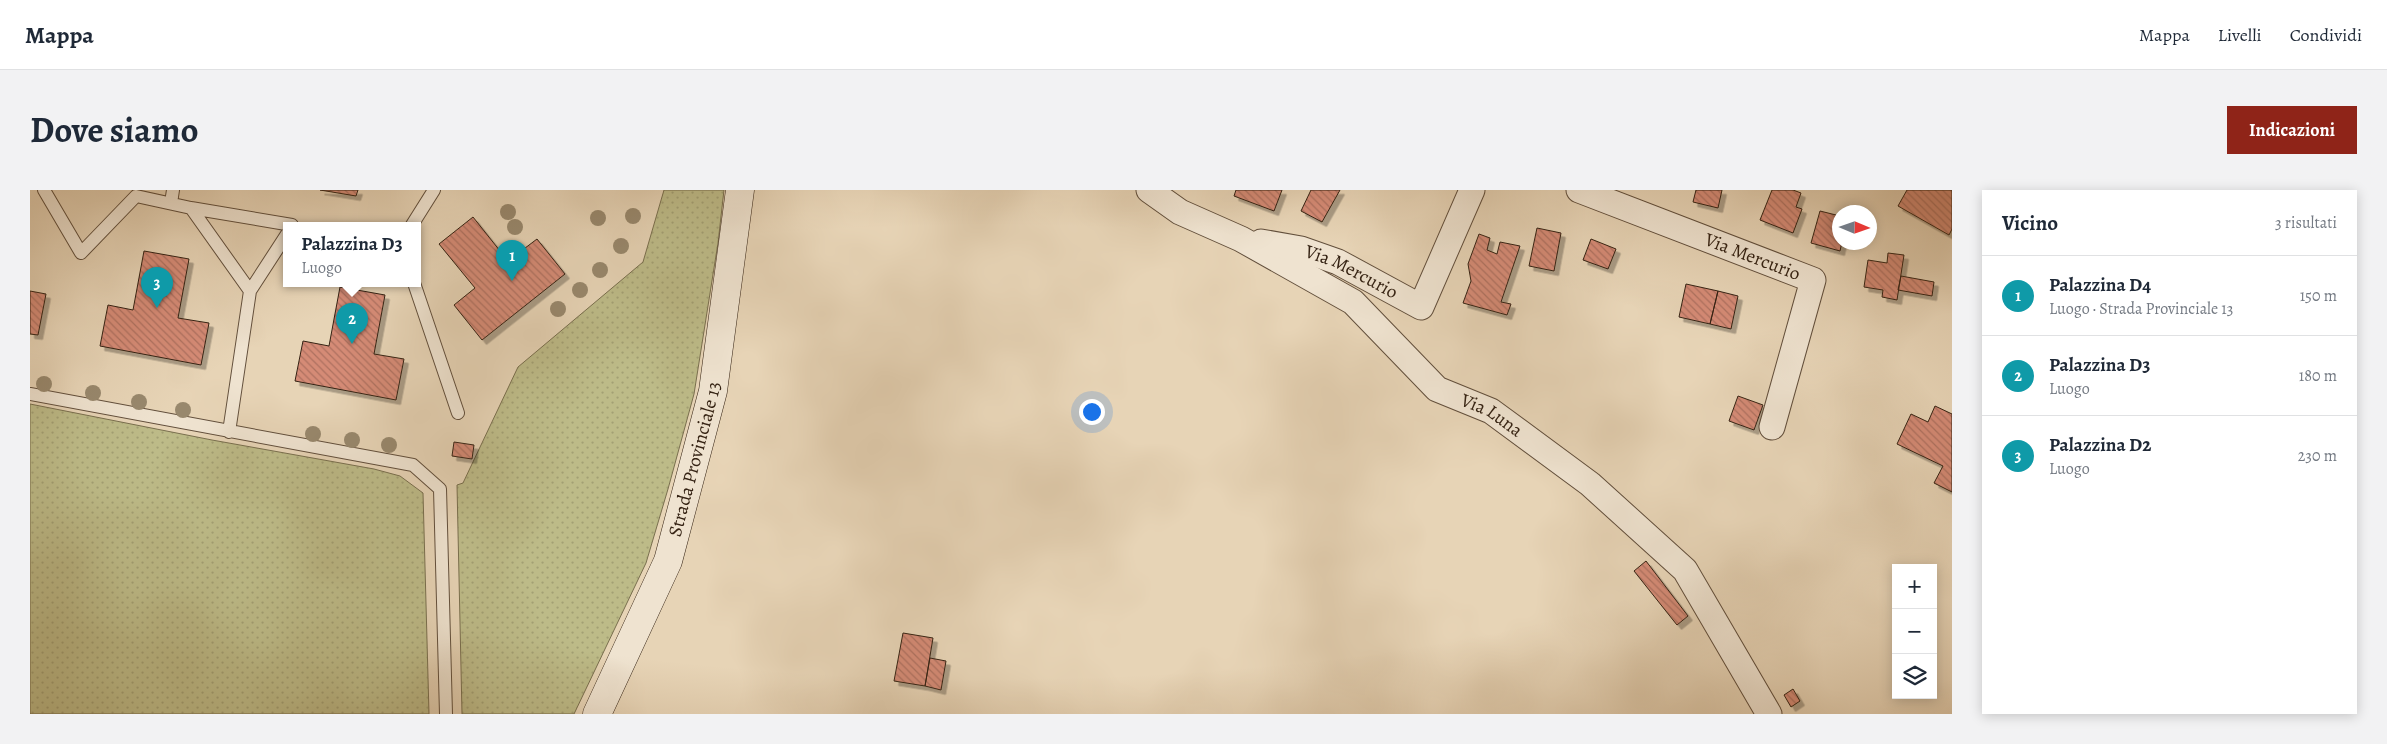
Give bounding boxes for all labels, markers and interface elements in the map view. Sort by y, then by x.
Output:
text: Mappa [25,19,94,51]
text: Mappa [2139,23,2190,47]
text: Livelli [2218,23,2262,47]
text: Condividi [2290,23,2362,47]
text: Dove siamo [30,106,199,154]
button: Indicazioni [2227,106,2357,154]
north arrow [1832,205,1877,250]
text: Vicino [2002,209,2058,237]
text: 3 risultati [2275,212,2337,234]
popup [283,222,421,287]
street label: Via Mercurio [1700,226,1804,287]
text: Palazzina D3 [301,231,403,257]
street label: Via Mercurio [1301,238,1403,305]
pin: 1 [496,240,528,281]
text: Luogo [301,257,342,279]
pin: 3 [141,267,173,308]
text: Palazzina D4 [2049,272,2151,298]
text: 1 [2015,285,2021,307]
text: 150 m [2300,285,2337,307]
text: Luogo · Strada Provinciale 13 [2049,298,2233,320]
pin: 2 [336,303,368,344]
text: Palazzina D3 [2049,352,2150,378]
text: 2 [2014,365,2022,387]
text: 180 m [2299,365,2337,387]
text: Luogo [2049,378,2090,400]
street label: Strada Provinciale 13 [662,380,727,540]
street label: Via Luna [1456,387,1528,443]
your location [1079,399,1105,425]
text: Palazzina D2 [2049,432,2151,458]
text: 3 [2015,445,2021,467]
text: 230 m [2298,445,2337,467]
text: Luogo [2049,458,2090,480]
map controls [1892,564,1937,699]
button: + [1892,564,1937,609]
button: − [1892,609,1937,654]
button: layers [1892,654,1937,699]

